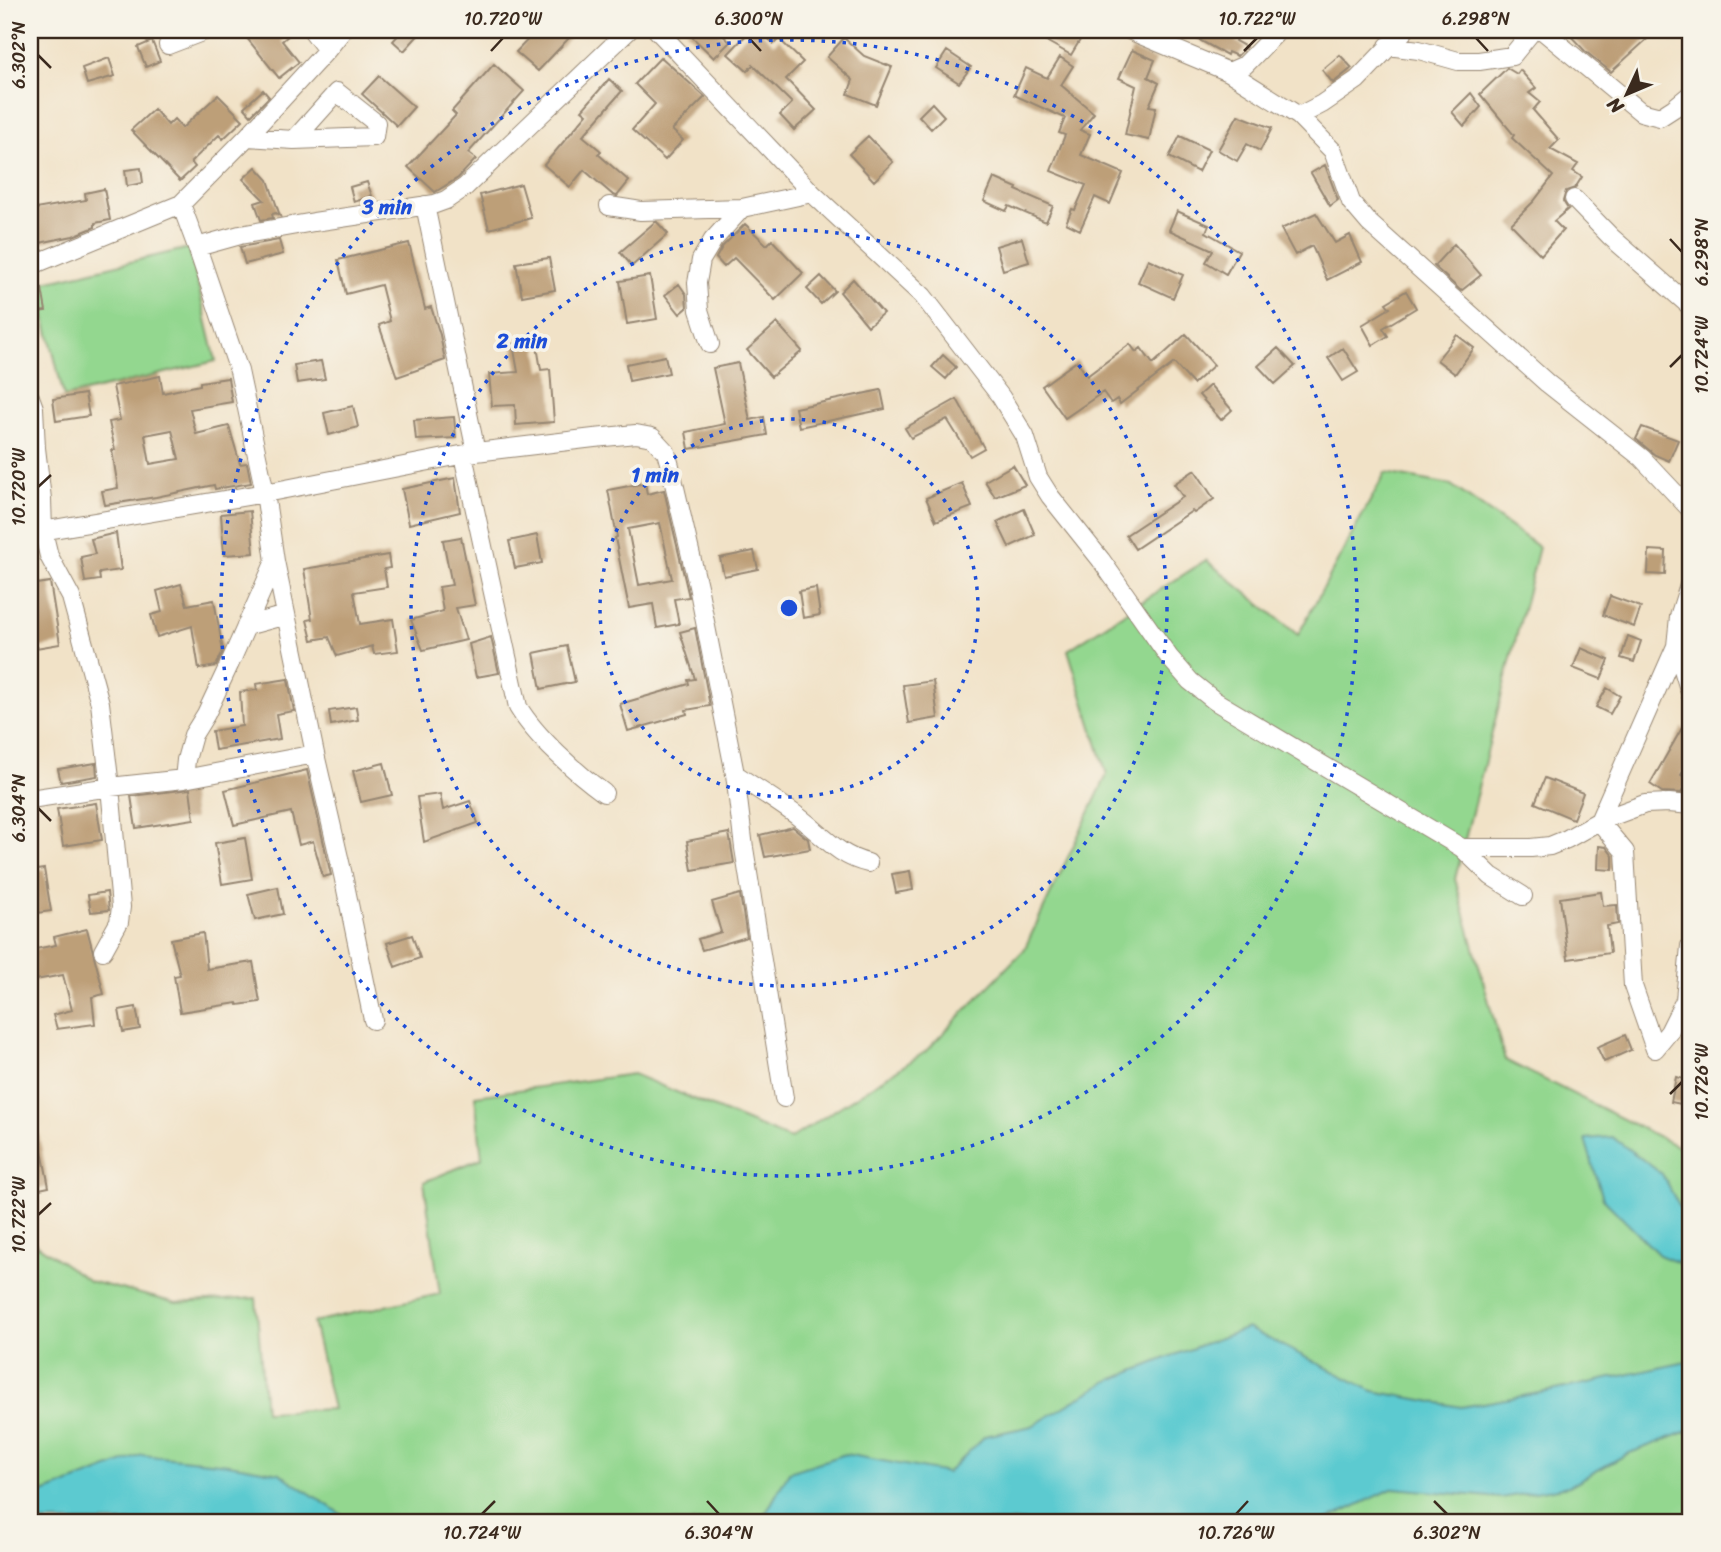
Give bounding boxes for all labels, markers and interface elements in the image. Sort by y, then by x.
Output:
text: 10.720°W [464,3,543,35]
text: 6.300°N [715,3,784,35]
text: 10.722°W [1218,3,1297,35]
text: 6.298°N [1442,3,1511,35]
text: 6.302°N [3,21,35,89]
north arrow [1592,60,1662,130]
text: N [1598,89,1632,122]
text: 3 min [361,188,413,226]
text: 6.298°N [1686,217,1718,286]
text: 10.724°W [1686,315,1718,394]
text: 2 min [496,322,548,360]
text: 10.720°W [3,447,35,526]
text: 1 min [631,456,680,494]
centre of rings [777,596,801,620]
text: 6.304°N [3,773,35,842]
text: 10.726°W [1686,1042,1718,1121]
text: 10.722°W [3,1175,35,1254]
text: 10.724°W [443,1517,522,1549]
text: 6.304°N [685,1517,754,1549]
text: 10.726°W [1197,1517,1276,1549]
text: 6.302°N [1413,1517,1481,1549]

